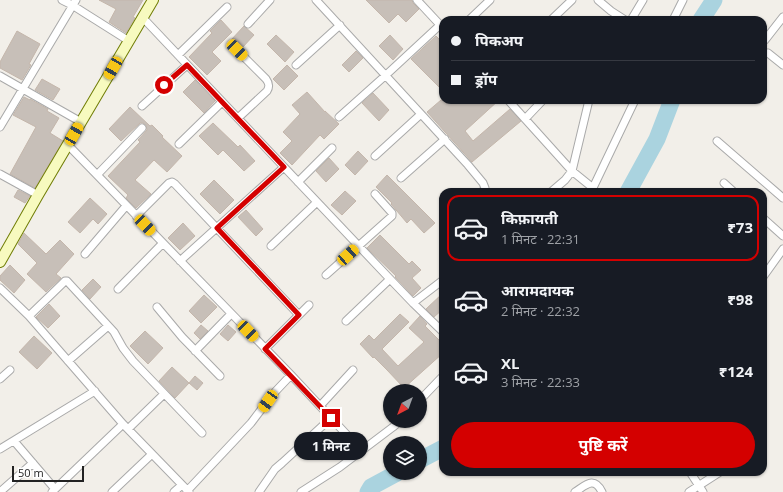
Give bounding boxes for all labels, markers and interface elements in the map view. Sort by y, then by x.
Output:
text: पिकअप [475,30,523,50]
car [224,37,250,63]
car [102,55,124,81]
text: ड्रॉप [475,69,497,89]
route start [155,76,173,94]
car [63,121,85,147]
text: किफ़ायती [501,208,558,228]
icon: car [453,210,489,246]
car [132,212,158,238]
text: ₹73 [727,217,753,237]
text: 1 मिनट · 22:31 [501,230,580,248]
car [335,243,361,267]
text: आरामदायक [501,280,574,300]
icon: car [453,282,489,318]
text: ₹98 [727,289,753,309]
text: 2 मिनट · 22:32 [501,302,580,320]
car [235,318,261,344]
text: XL [501,353,519,373]
icon: car [453,354,489,390]
text: ₹124 [719,361,753,381]
text: 3 मिनट · 22:33 [501,373,580,391]
north arrow [383,384,427,428]
map controls [383,384,427,480]
car [256,388,280,414]
route end [322,409,340,427]
button: पुष्टि करें [451,422,755,468]
callout: 1 मिनट [294,432,368,460]
button: layers [383,436,427,480]
text: 1 मिनट [312,437,350,455]
scale bar [12,464,84,483]
text: 50 m [18,465,44,480]

